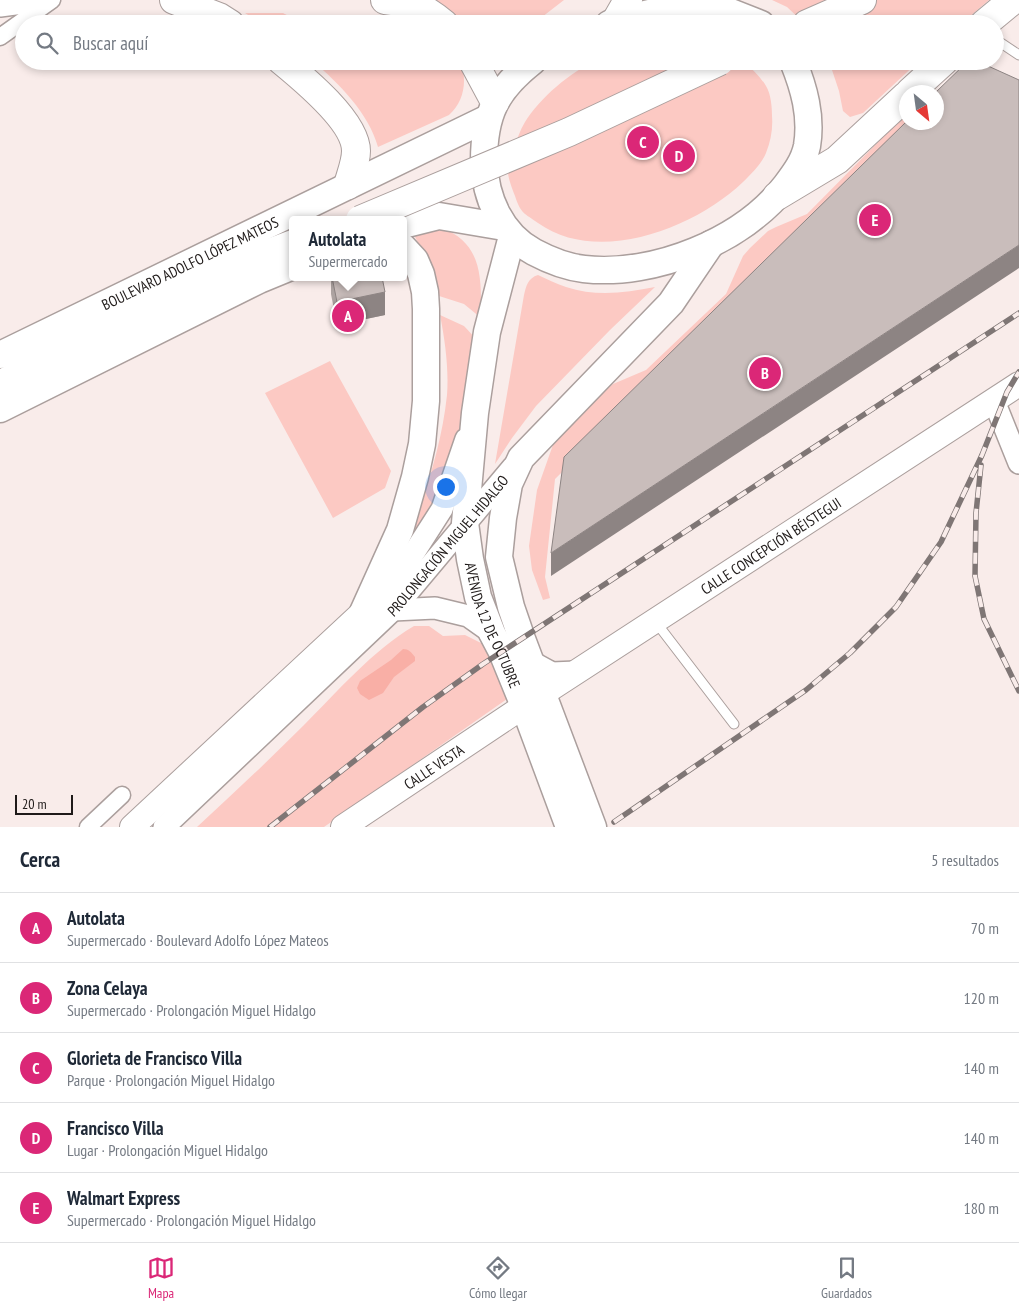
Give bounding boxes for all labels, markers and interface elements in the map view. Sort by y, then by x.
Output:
search box [15,15,1004,70]
icon: search [33,29,61,57]
text: Buscar aquí [73,31,148,55]
north arrow [899,85,944,130]
pin: C [627,123,659,161]
pin: D [663,137,695,175]
pin: E [859,201,891,239]
street label: BOULEVARD ADOLFO LÓPEZ MATEOS [98,212,281,314]
popup [289,216,407,281]
text: Autolata [308,227,366,251]
text: Supermercado [308,251,388,271]
pin: A [332,297,364,335]
pin: B [749,354,781,392]
street label: PROLONGACIÓN MIGUEL HIDALGO [383,471,512,620]
your location [433,474,459,500]
street label: CALLE CONCEPCIÓN BÉISTEGUI [697,493,844,598]
street label: AVENIDA 12 DE OCTUBRE [461,561,525,691]
street label: CALLE VESTA [400,739,468,793]
scale bar [15,792,72,815]
text: 20 m [22,795,47,813]
text: Cerca [20,846,60,873]
text: 5 resultados [931,850,999,870]
text: Autolata [67,906,125,930]
text: A [32,918,40,938]
text: 70 m [971,918,999,938]
text: Supermercado · Boulevard Adolfo López Mateos [67,930,329,950]
text: Zona Celaya [67,976,148,1000]
text: B [32,988,40,1008]
text: 120 m [964,988,999,1008]
text: Supermercado · Prolongación Miguel Hidalgo [67,1000,316,1020]
text: Glorieta de Francisco Villa [67,1046,242,1070]
text: C [32,1058,40,1078]
text: 140 m [964,1058,999,1078]
text: Parque · Prolongación Miguel Hidalgo [67,1070,275,1090]
text: Francisco Villa [67,1116,164,1140]
text: D [32,1128,40,1148]
text: 140 m [964,1128,999,1148]
text: Lugar · Prolongación Miguel Hidalgo [67,1140,268,1160]
text: Walmart Express [67,1186,180,1210]
text: E [33,1198,39,1218]
text: 180 m [964,1198,999,1218]
text: Supermercado · Prolongación Miguel Hidalgo [67,1210,316,1230]
tab: Mapa [147,1254,175,1302]
tab: Cómo llegar [469,1254,527,1302]
tab: Guardados [821,1254,872,1302]

